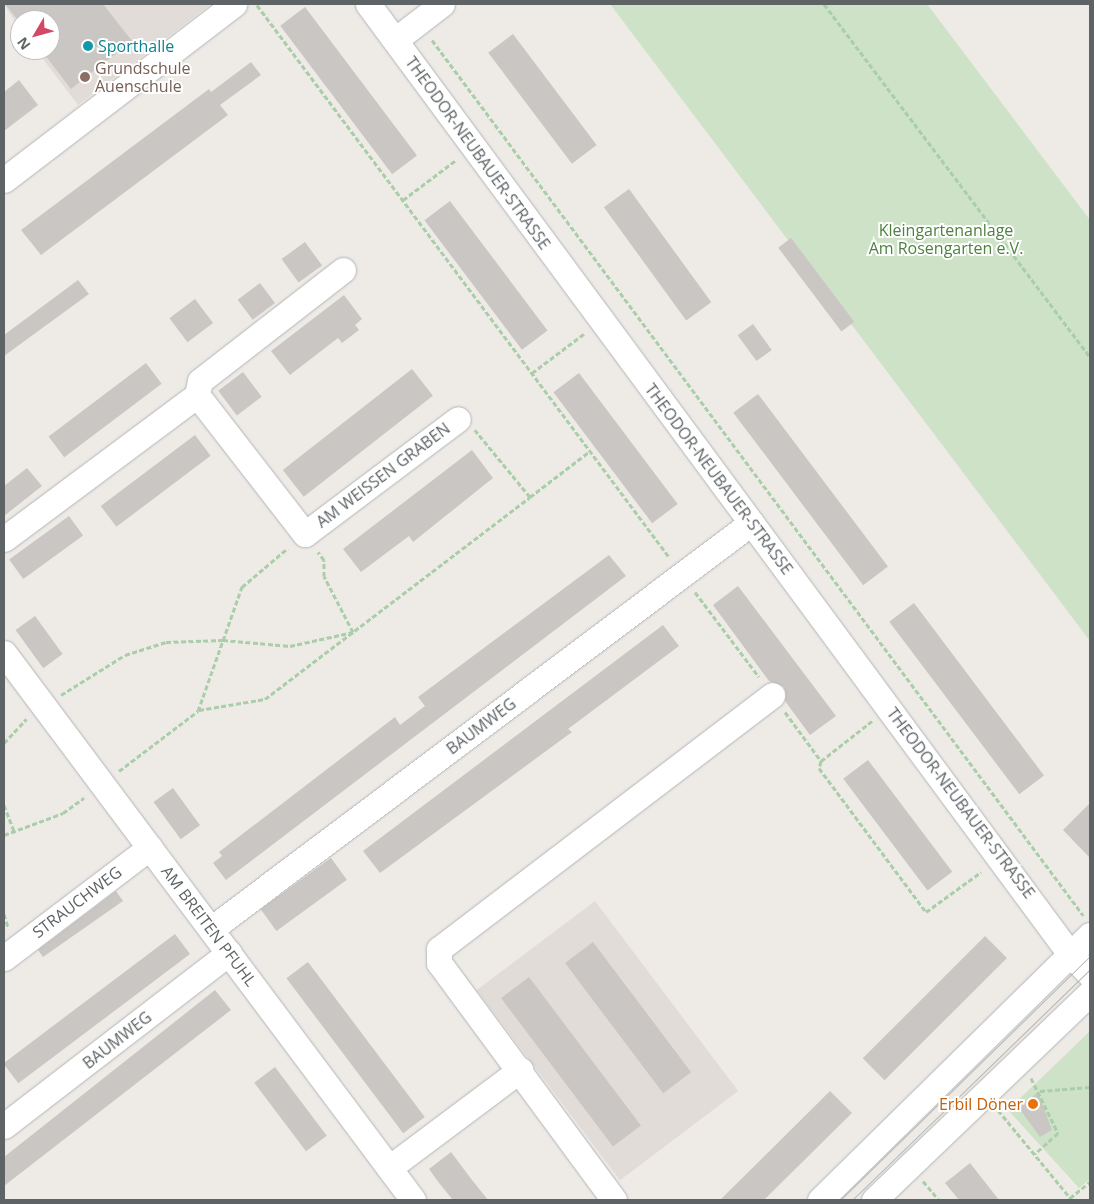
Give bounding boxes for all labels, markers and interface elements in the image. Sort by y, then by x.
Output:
north arrow [10,10,60,60]
text: N [12,33,34,54]
place label: Sporthalle [98,36,174,56]
marker: Sporthalle [82,40,94,52]
street label: THEODOR-NEUBAUER-STRASSE [402,53,554,253]
place label: Grundschule Auenschule [95,58,191,96]
marker: Grundschule Auenschule [79,71,91,83]
park label: Kleingartenanlage Am Rosengarten e.V. [869,220,1023,258]
street label: THEODOR-NEUBAUER-STRASSE [641,380,797,578]
street label: AM WEISSEN GRABEN [312,418,454,532]
street label: BAUMWEG [443,694,519,758]
street label: THEODOR-NEUBAUER-STRASSE [883,704,1039,902]
street label: STRAUCHWEG [29,862,125,942]
street label: AM BREITEN PFUHL [157,862,261,990]
street label: BAUMWEG [79,1007,155,1073]
place label: Erbil Döner [939,1094,1023,1114]
marker: Erbil Döner [1027,1098,1039,1110]

